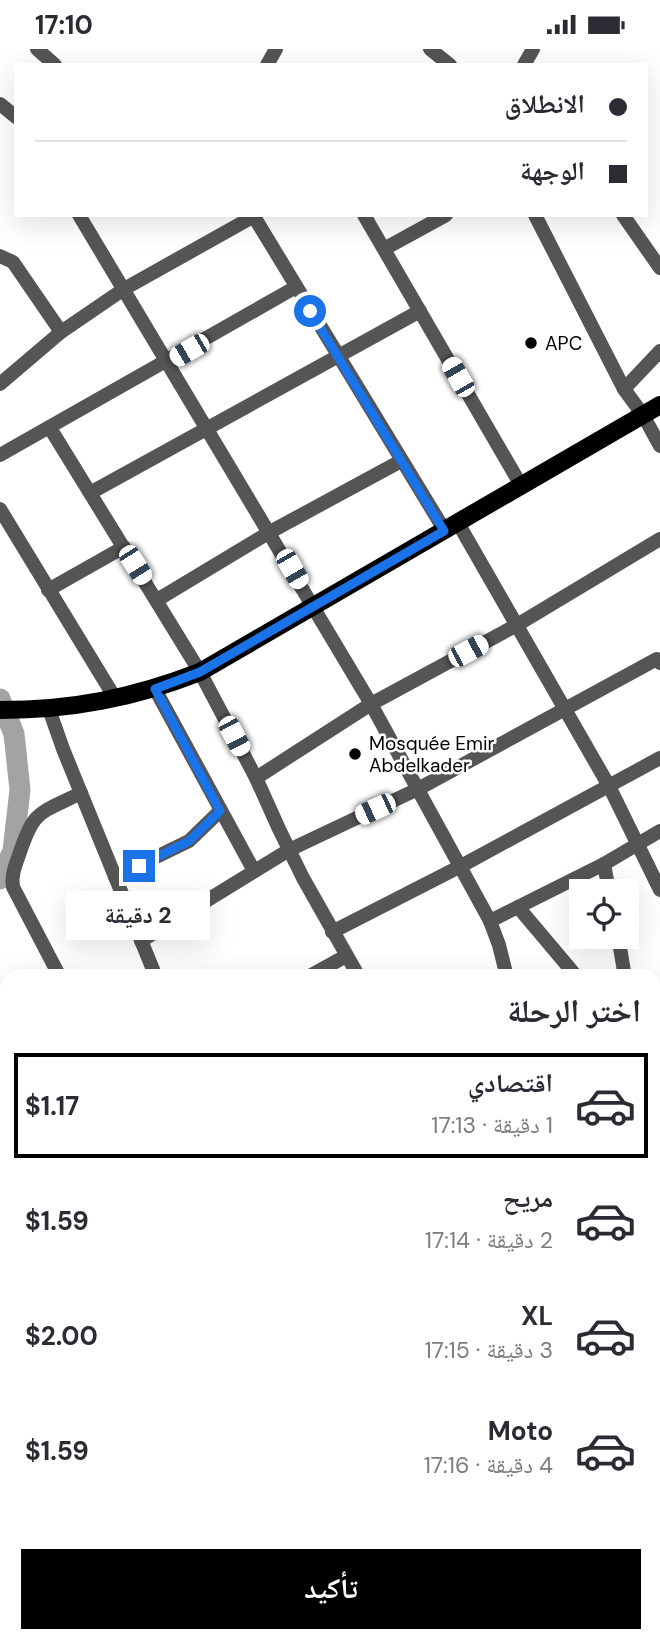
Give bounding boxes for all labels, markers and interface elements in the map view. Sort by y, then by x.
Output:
text: 17:10 [35,8,93,42]
text: الانطلاق [505,87,585,121]
text: الوجهة [520,154,585,188]
route start [294,295,326,327]
car [166,330,213,370]
place label: APC [545,331,582,356]
marker: APC [523,335,539,351]
car [439,354,478,400]
car [115,542,156,588]
car [273,546,312,592]
car [445,632,492,670]
car [215,713,254,759]
place label: Mosquée Emir Abdelkader [369,731,494,778]
marker: Mosquée Emir Abdelkader [347,746,363,762]
car [352,791,399,827]
route end [123,850,155,882]
map controls [569,879,639,949]
button: locate [569,879,639,949]
callout: 2 دقيقة [67,891,211,939]
text: 2 دقيقة [105,900,172,930]
text: اختر الرحلة [507,990,641,1032]
text: اقتصادي [468,1066,553,1100]
icon: car [574,1074,637,1137]
text: $1.17 [25,1089,79,1123]
text: 1 دقيقة · 17:13 [431,1110,553,1140]
text: مريح [503,1181,553,1215]
icon: car [574,1189,637,1252]
text: $1.59 [25,1204,89,1238]
text: 2 دقيقة · 17:14 [425,1225,553,1255]
text: XL [521,1299,553,1333]
icon: car [574,1304,637,1367]
text: $2.00 [25,1319,98,1353]
text: 3 دقيقة · 17:15 [424,1335,553,1365]
text: Moto [488,1414,553,1448]
icon: car [574,1419,637,1482]
text: $1.59 [25,1434,89,1468]
text: 4 دقيقة · 17:16 [424,1450,553,1480]
button: تأكيد [21,1549,641,1629]

